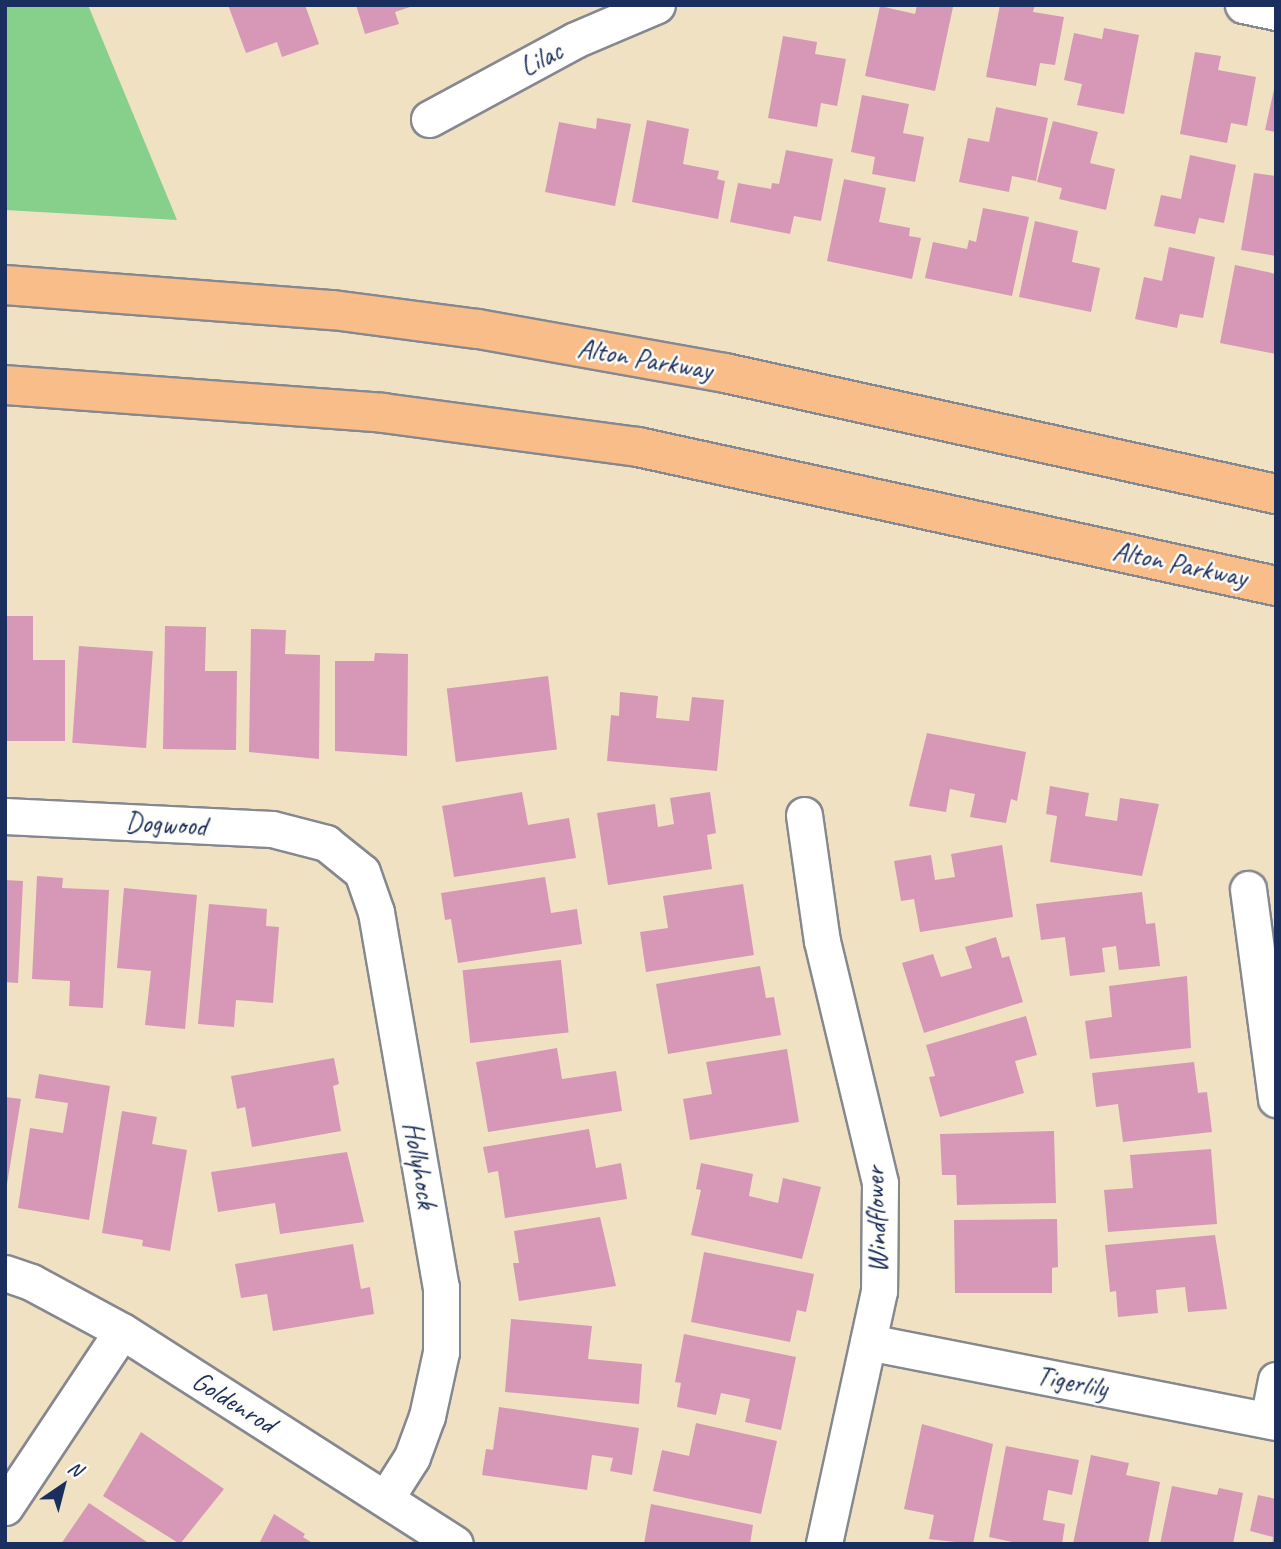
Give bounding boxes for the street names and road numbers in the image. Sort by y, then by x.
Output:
street label: Lilac [514,34,568,84]
street label: Alton Parkway [575,331,715,387]
street label: Alton Parkway [1110,533,1250,595]
street label: Dogwood [124,805,208,843]
street label: Hollyhock [396,1119,444,1211]
street label: Windflower [857,1166,895,1274]
street label: Tigerlily [1034,1359,1110,1405]
street label: Goldenrod [186,1363,282,1441]

